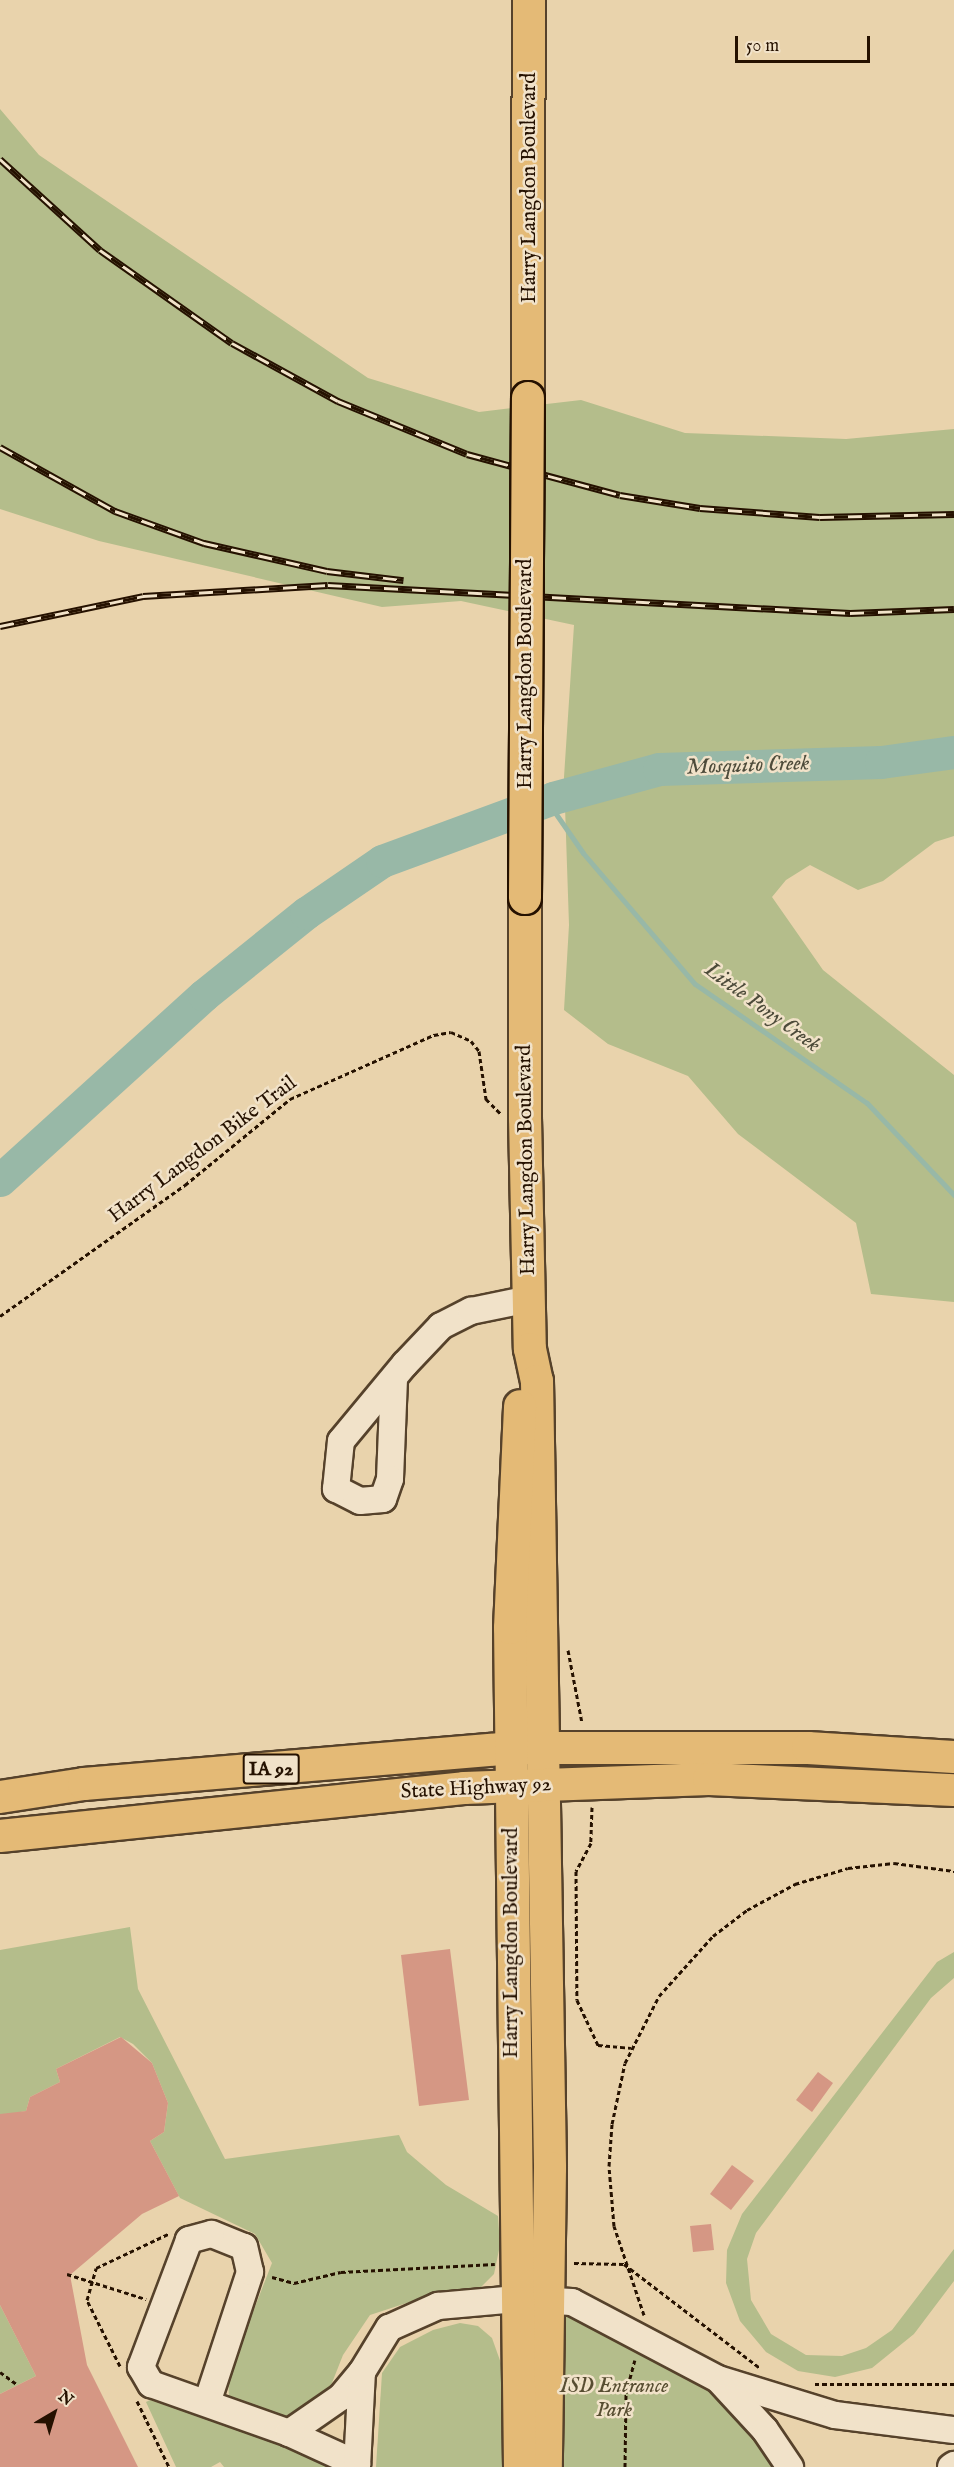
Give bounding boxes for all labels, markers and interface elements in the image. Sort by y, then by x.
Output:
scale bar [738,24,873,62]
text: 50 m [746,35,779,58]
street label: Harry Langdon Boulevard [517,73,543,303]
street label: Harry Langdon Boulevard [513,559,539,789]
water label: Mosquito Creek [686,751,810,781]
water label: Little Pony Creek [699,957,825,1059]
street label: Harry Langdon Boulevard [512,1044,542,1276]
street label: Harry Langdon Bike Trail [104,1071,302,1229]
road number: IA 92 [242,1752,300,1786]
street label: State Highway 92 [400,1772,552,1806]
street label: Harry Langdon Boulevard [499,1828,525,2058]
park label: ISD Entrance Park [560,2374,668,2424]
north arrow [24,2383,84,2443]
text: N [53,2387,77,2411]

